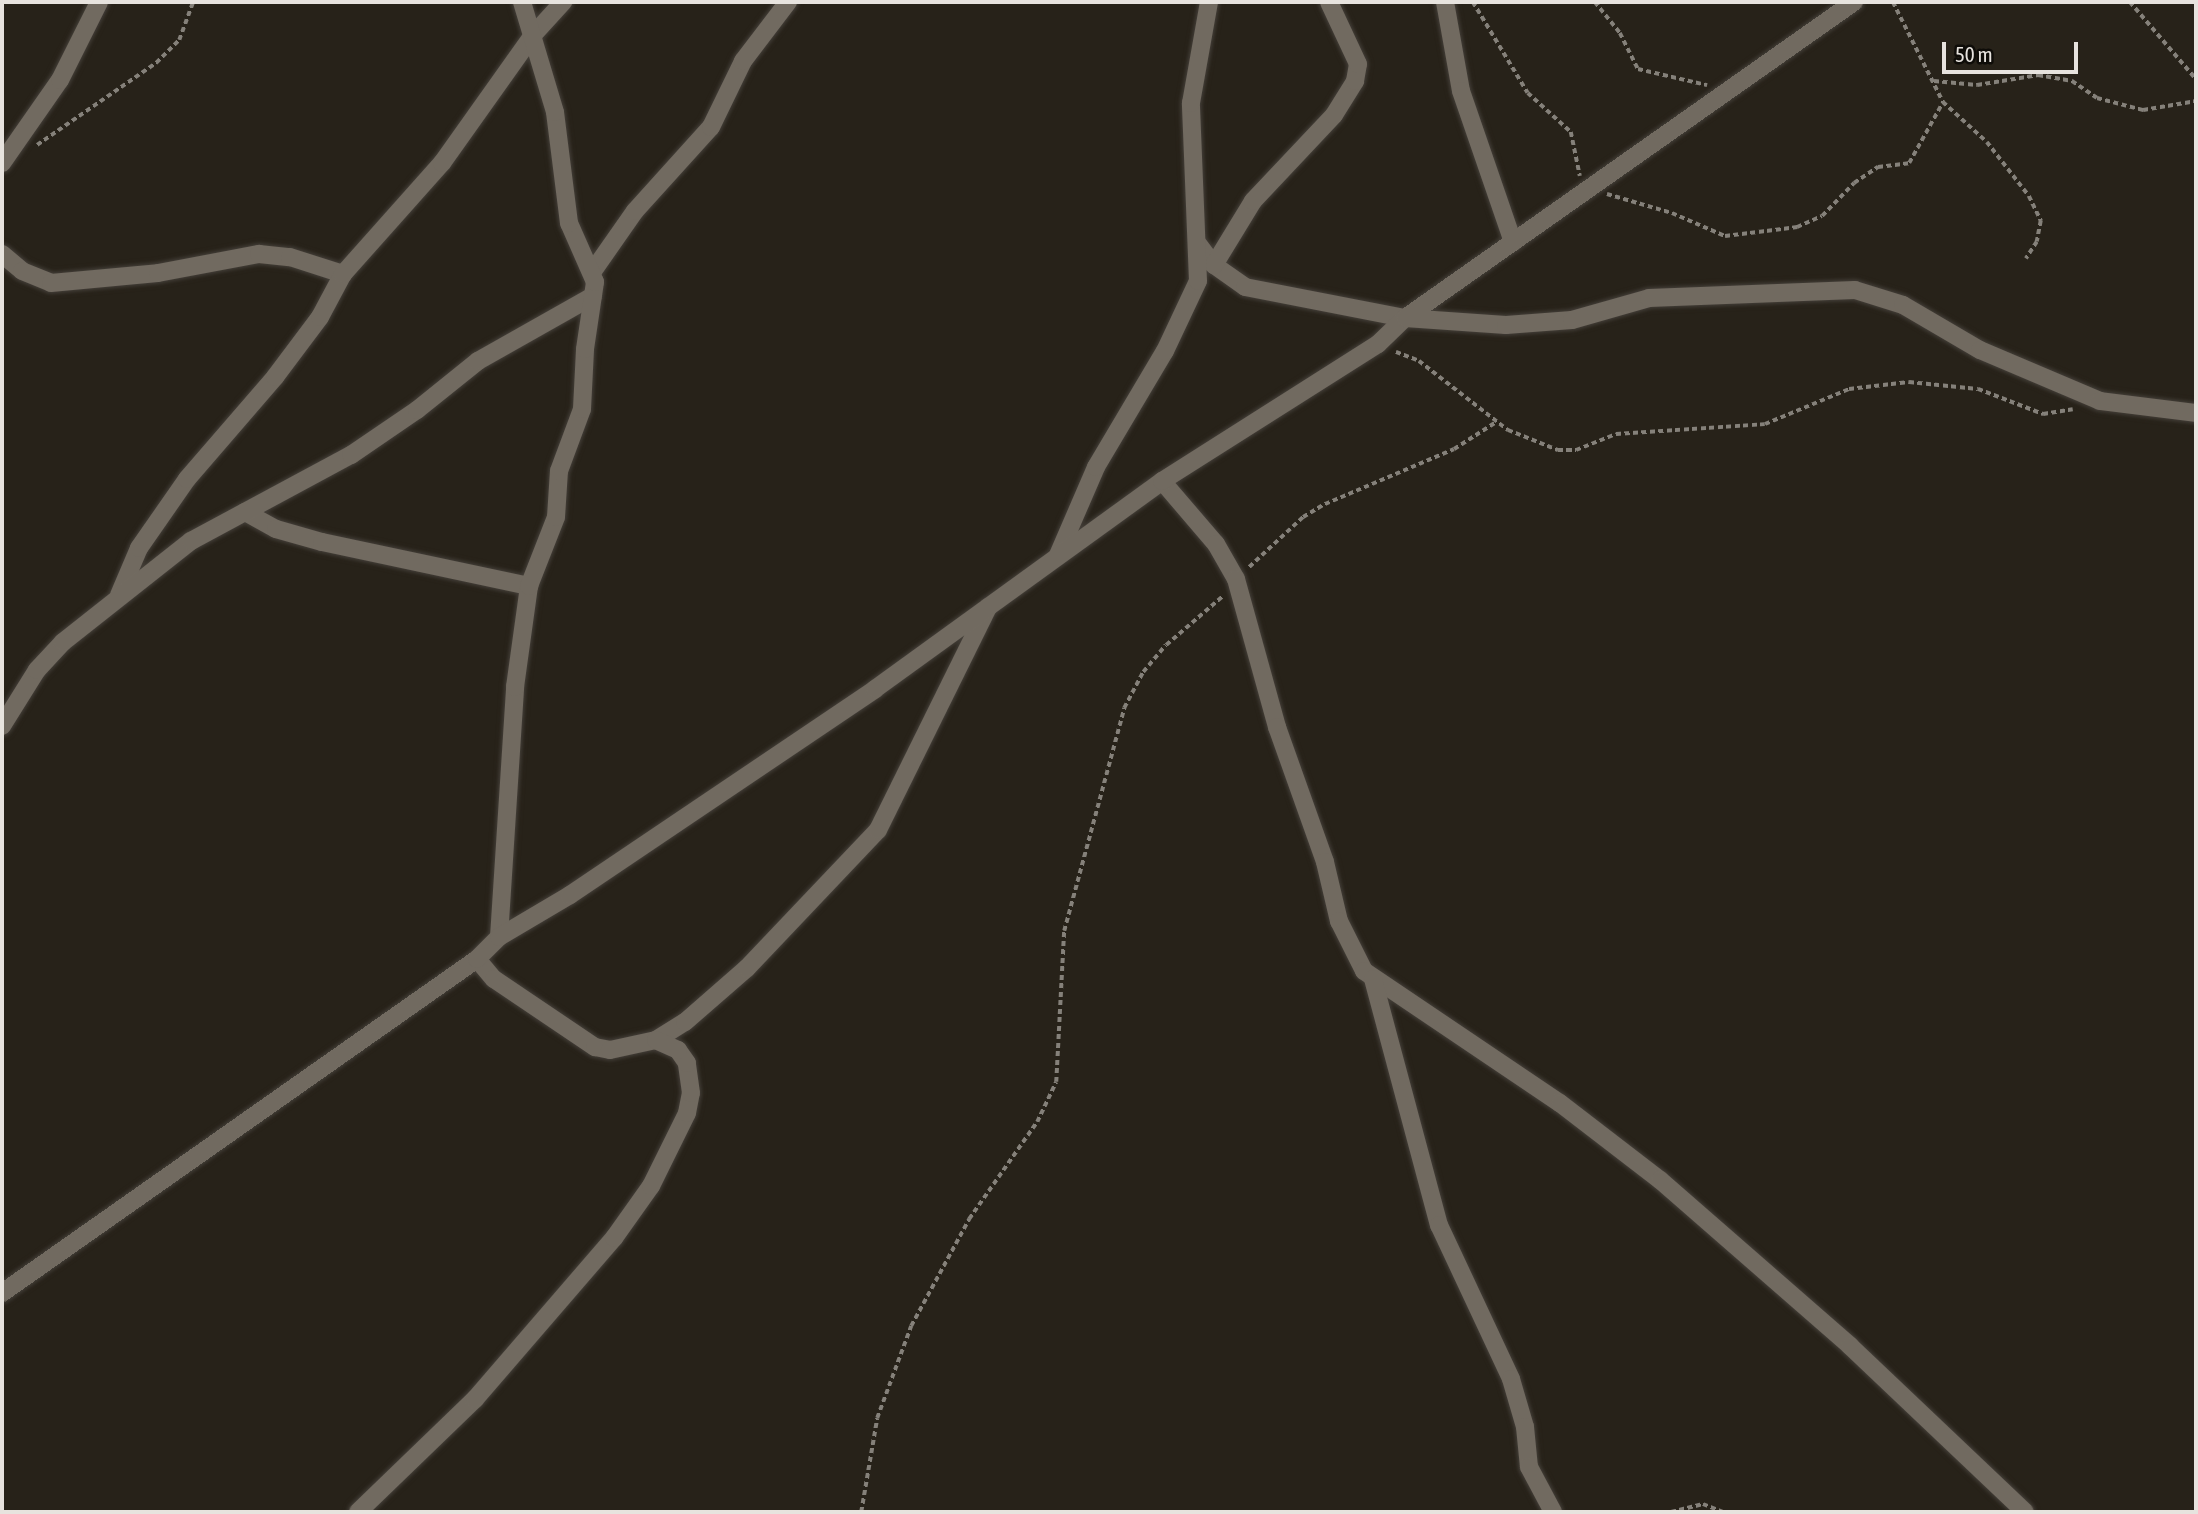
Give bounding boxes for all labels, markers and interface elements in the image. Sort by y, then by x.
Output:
scale bar [1946,28,2082,72]
text: 50 m [1955,42,1993,66]

